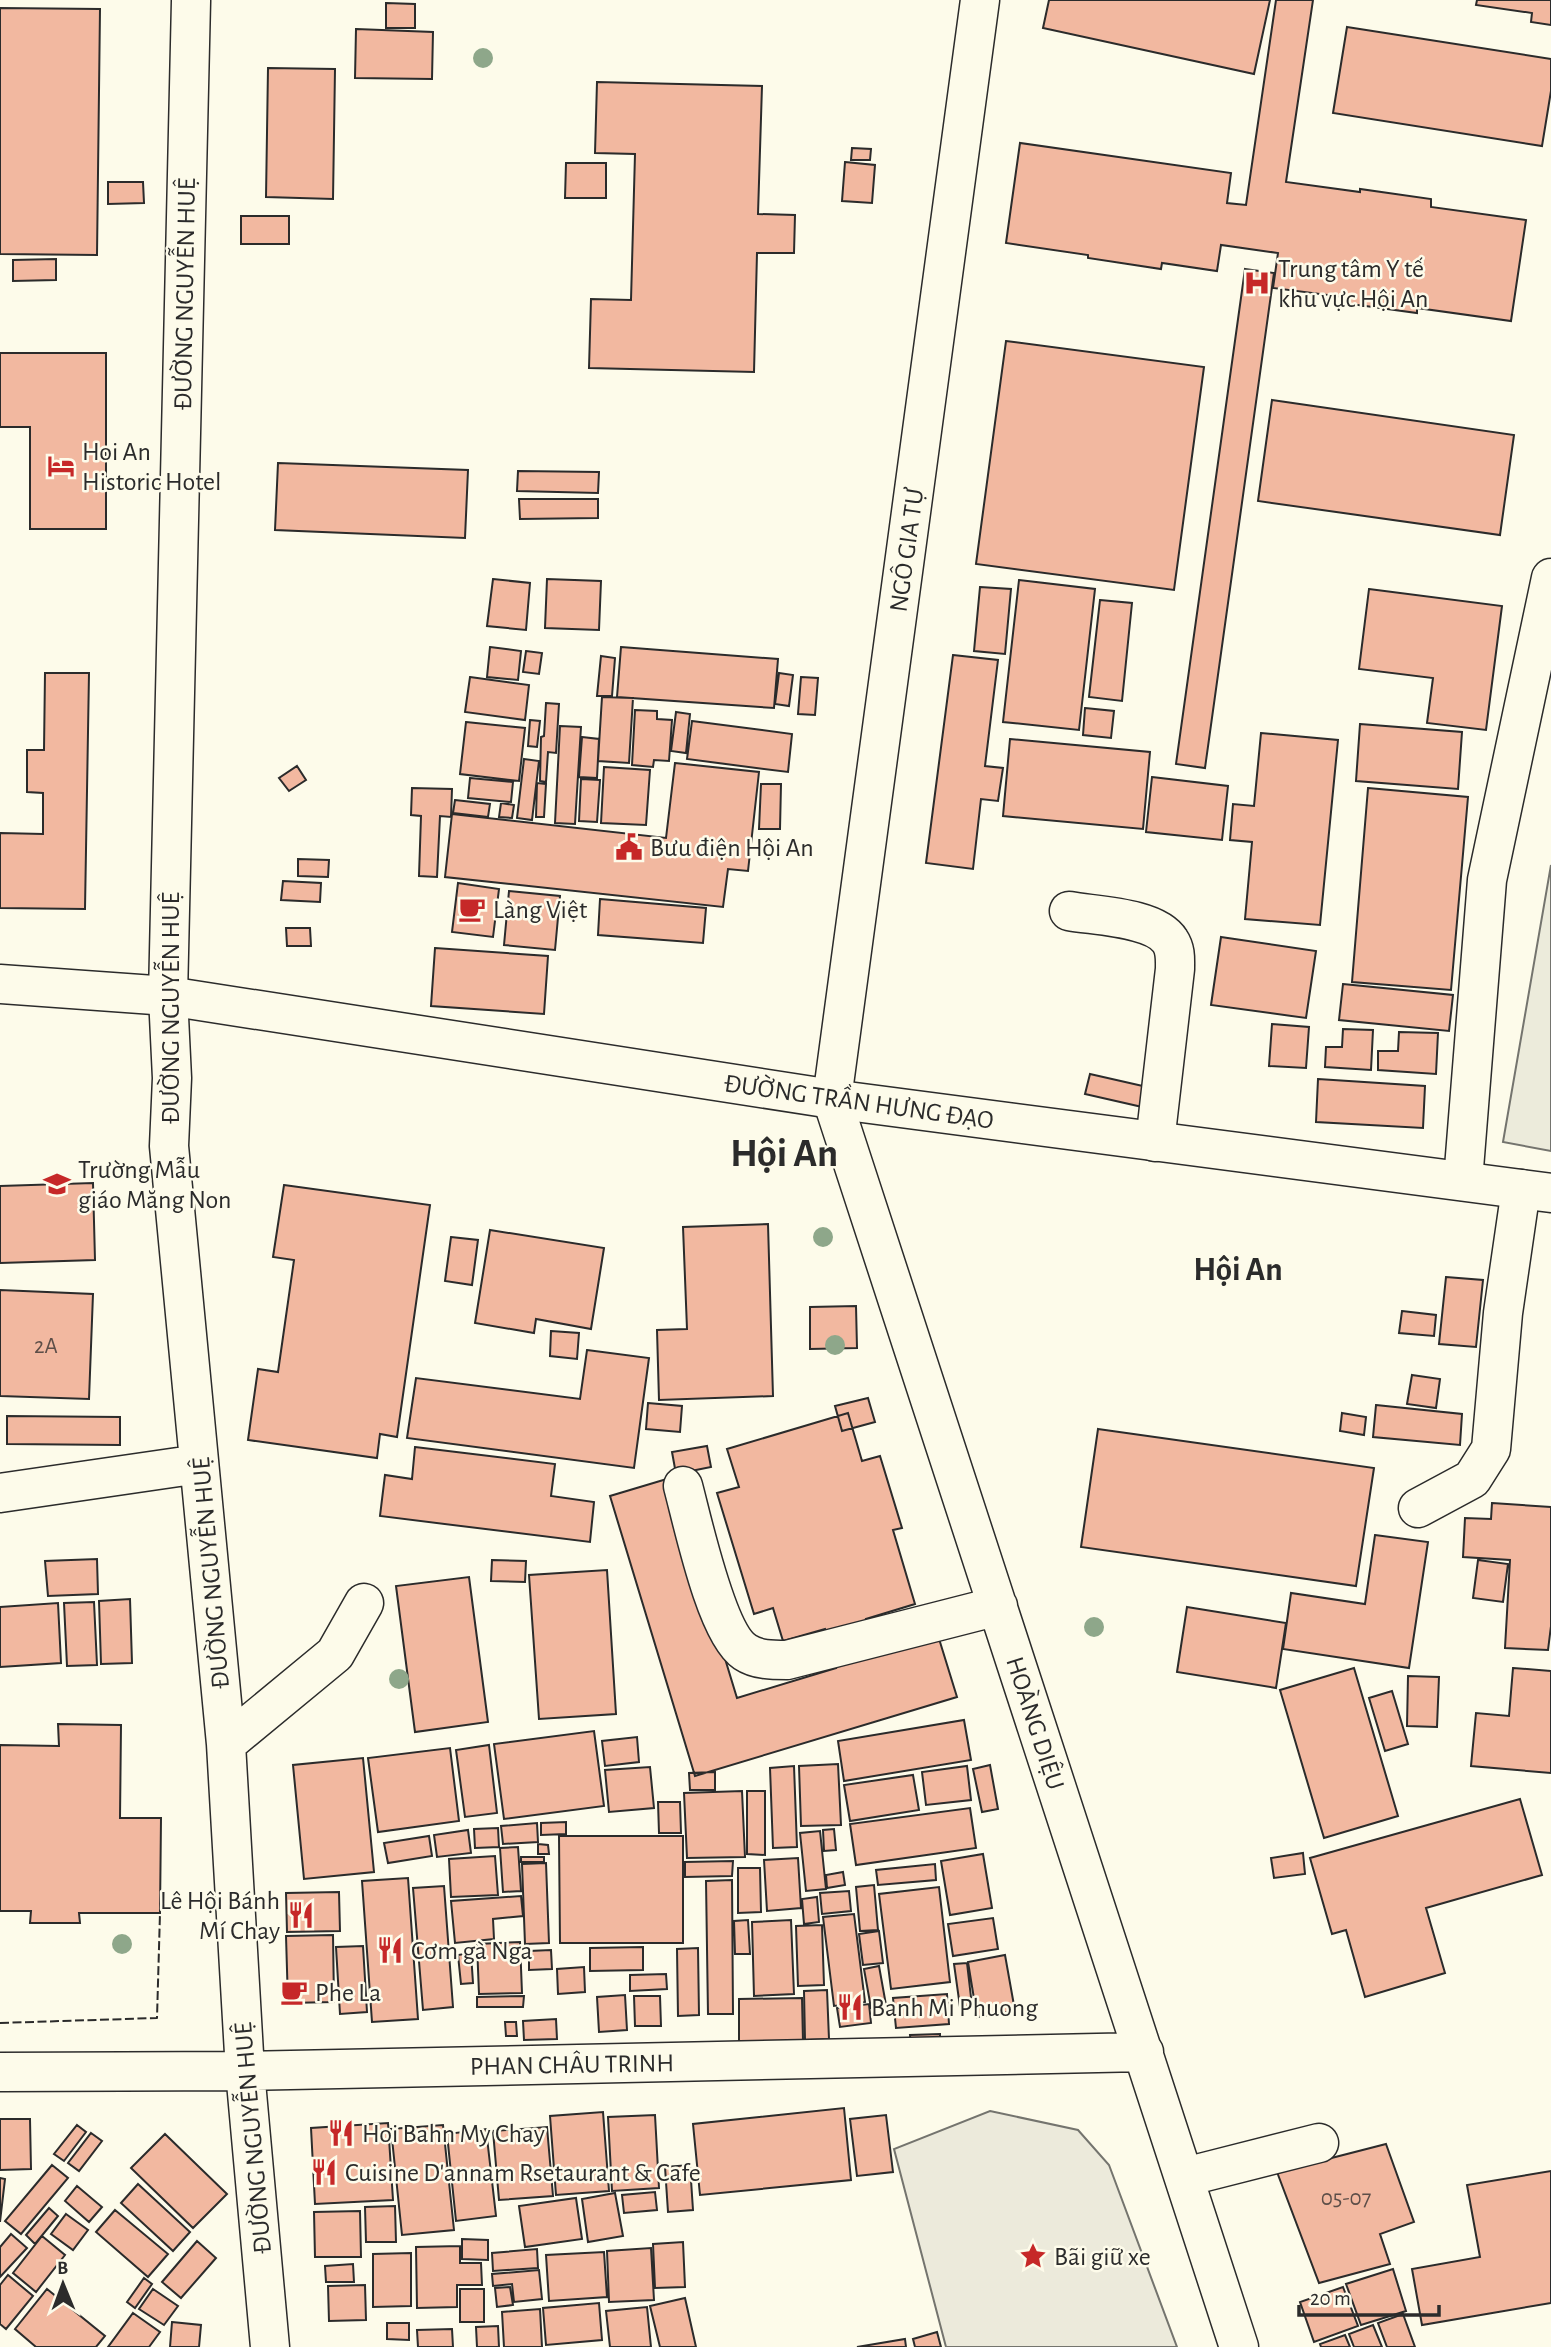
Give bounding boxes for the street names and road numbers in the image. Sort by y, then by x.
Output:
street label: ĐƯỜNG NGUYỄN HUỆ [165,178,200,410]
street label: NGÔ GIA TỰ [883,486,929,614]
street label: ĐƯỜNG NGUYỄN HUỆ [153,892,184,1124]
street label: ĐƯỜNG TRẦN HƯNG ĐẠO [722,1066,996,1134]
street label: ĐƯỜNG NGUYỄN HUỆ [183,1456,234,1690]
street label: HOÀNG DIỆU [1001,1653,1071,1793]
street label: ĐƯỜNG NGUYỄN HUỆ [225,2021,276,2255]
street label: PHAN CHÂU TRINH [470,2049,674,2080]

